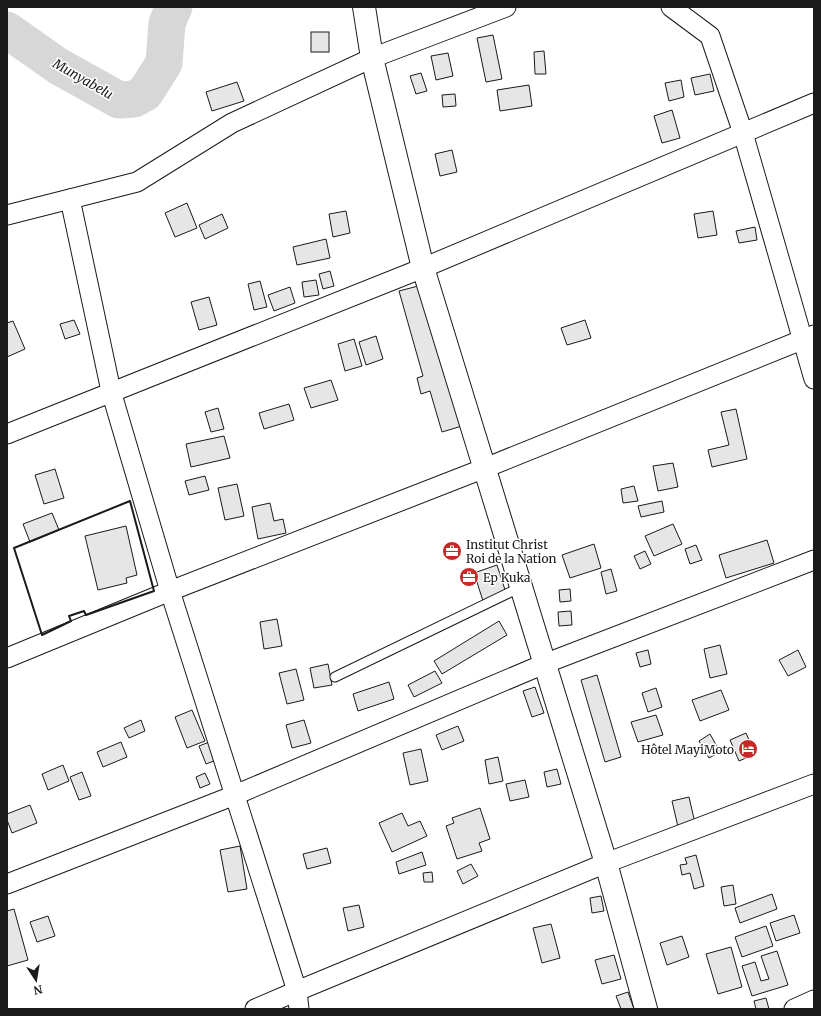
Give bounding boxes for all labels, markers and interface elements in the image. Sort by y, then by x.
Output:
water label: Munyabelu [49,54,117,103]
place label: Institut Christ Roi de la Nation [466,537,556,566]
office icon: Institut Christ Roi de la Nation [441,540,463,562]
office icon: Ep Kuka [458,566,480,588]
place label: Ep Kuka [483,570,531,585]
hotel icon: Hôtel MayiMoto [737,738,759,760]
place label: Hôtel MayiMoto [641,742,734,757]
north arrow [16,960,56,1000]
text: N [32,982,44,998]

